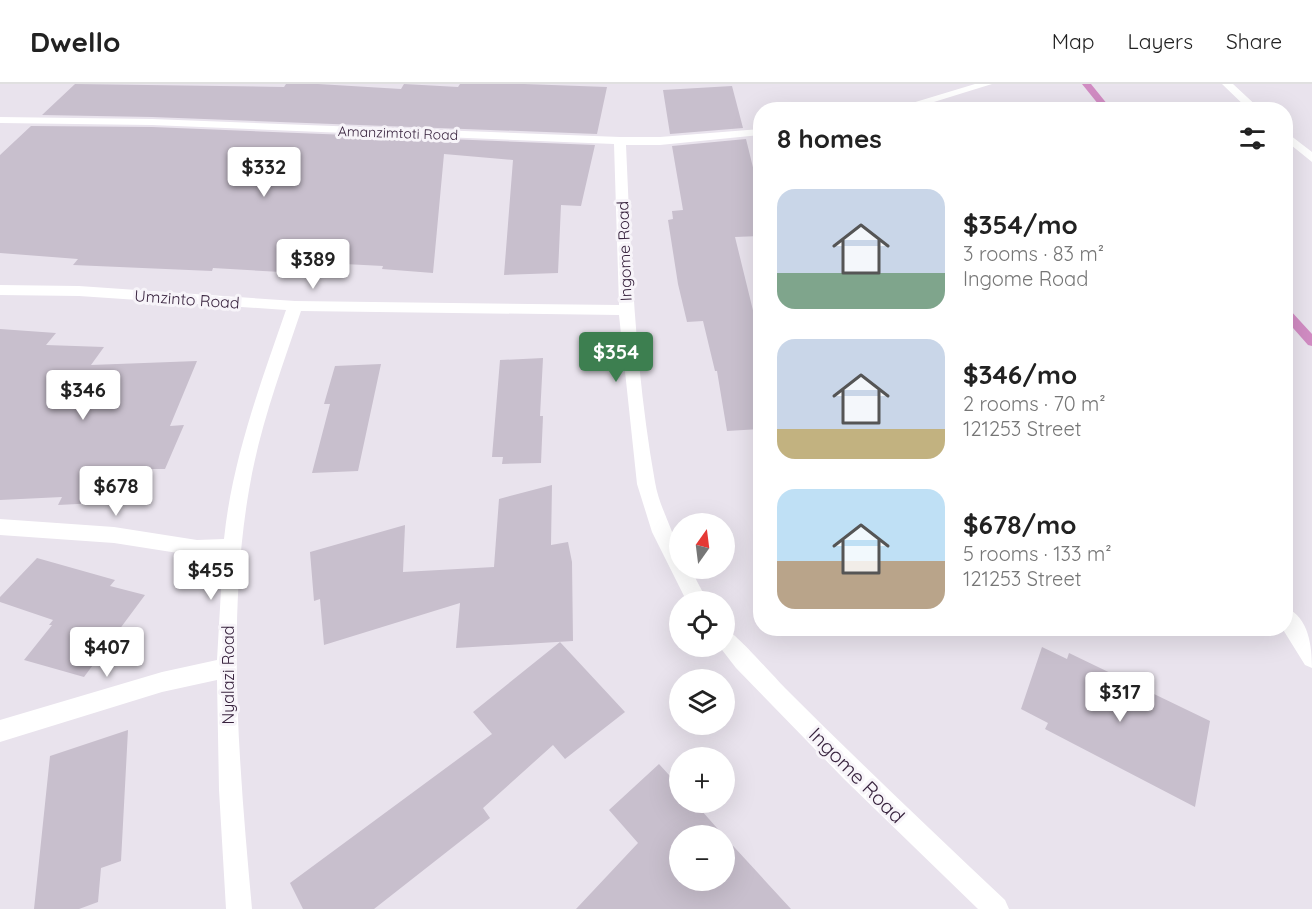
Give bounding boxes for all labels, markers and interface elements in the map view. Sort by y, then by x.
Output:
text: Dwello [30,24,120,59]
text: Map [1052,28,1095,54]
text: Layers [1128,28,1193,54]
text: Share [1226,28,1282,54]
street label: Amanzimtoti Road [338,122,458,144]
text: 8 homes [777,122,882,155]
icon: filters [1236,122,1269,155]
pin: $332 [228,147,300,198]
text: $332 [242,154,286,179]
street label: Ingome Road [612,201,636,301]
text: $354/mo [963,208,1078,241]
icon: home [825,213,897,285]
pin: $389 [277,239,349,290]
text: 3 rooms · 83 m² [963,241,1104,266]
text: $389 [291,246,336,271]
text: Ingome Road [963,266,1088,291]
street label: Umzinto Road [134,285,240,313]
pin: $354 [580,332,652,383]
text: $354 [593,339,639,364]
text: $346/mo [963,358,1077,391]
icon: home [825,363,897,435]
pin: $346 [47,370,119,421]
text: $346 [60,377,106,402]
text: 2 rooms · 70 m² [963,391,1106,416]
text: 121253 Street [963,416,1081,441]
pin: $678 [80,466,152,517]
text: $678 [94,473,138,498]
text: $678/mo [963,508,1076,541]
north arrow [669,513,735,579]
map controls [669,513,735,891]
icon: home [825,513,897,585]
text: 5 rooms · 133 m² [963,541,1112,566]
pin: $455 [175,550,247,601]
text: $455 [188,557,234,582]
text: 121253 Street [963,566,1081,591]
button: locate [669,591,735,657]
street label: Nyalazi Road [218,626,238,724]
pin: $407 [71,627,143,678]
text: $407 [84,634,130,659]
button: layers [669,669,735,735]
pin: $317 [1084,672,1156,723]
text: $317 [1099,679,1141,704]
street label: Ingome Road [804,722,910,828]
button: + [669,747,735,813]
button: − [669,825,735,891]

